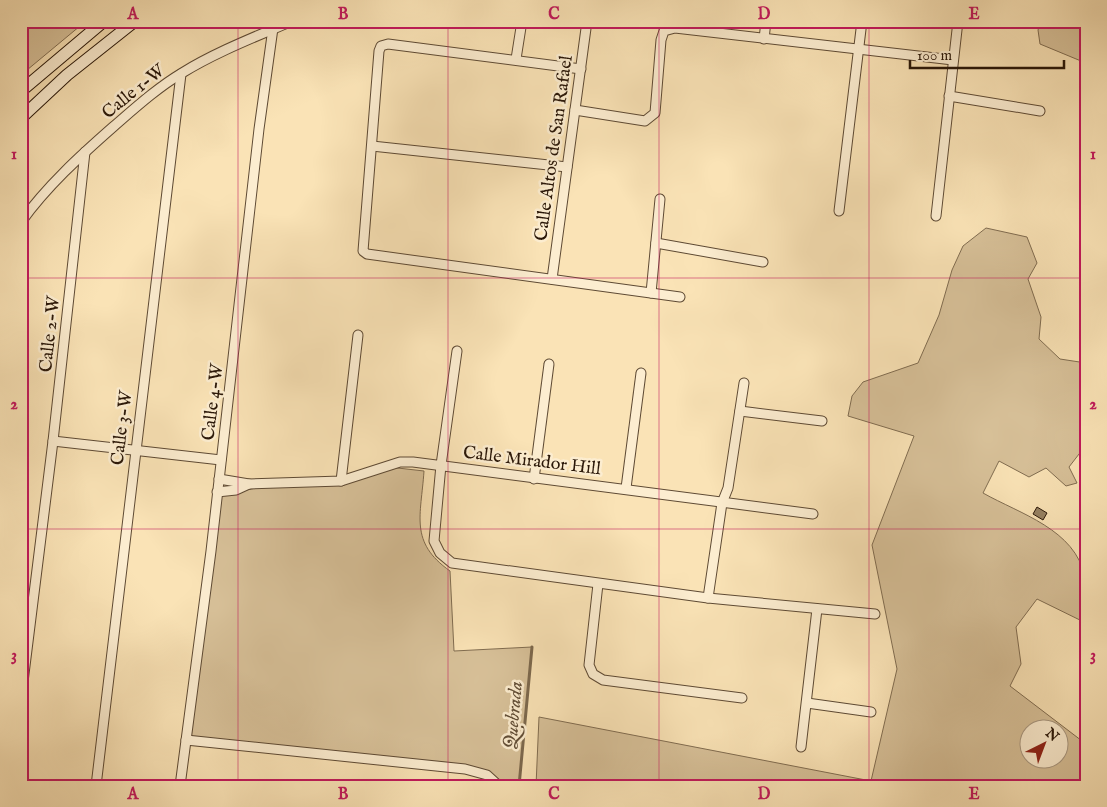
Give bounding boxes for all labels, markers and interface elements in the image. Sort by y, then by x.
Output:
text: A [127,5,140,25]
text: B [338,5,349,25]
text: C [548,5,560,25]
text: D [758,5,771,25]
text: E [968,5,980,25]
scale bar [910,38,1063,70]
text: 100 m [917,46,953,65]
street label: Calle Altos de San Rafael [530,54,579,242]
street label: Calle 1-W [98,59,171,125]
text: 1 [11,145,17,165]
text: 1 [1090,145,1096,165]
street label: Calle 2-W [35,294,66,373]
street label: Calle 4-W [197,362,230,442]
street label: Calle 3-W [107,389,139,467]
text: 2 [10,395,18,415]
text: 2 [1089,395,1097,415]
street label: Calle Mirador Hill [462,442,602,481]
text: 3 [11,646,17,666]
text: 3 [1090,646,1096,666]
water label: Quebrada [499,680,529,750]
north arrow [1020,720,1070,770]
text: N [1041,724,1063,746]
text: A [127,785,140,805]
text: B [338,785,349,805]
text: C [548,785,560,805]
text: D [758,785,771,805]
text: E [968,785,980,805]

